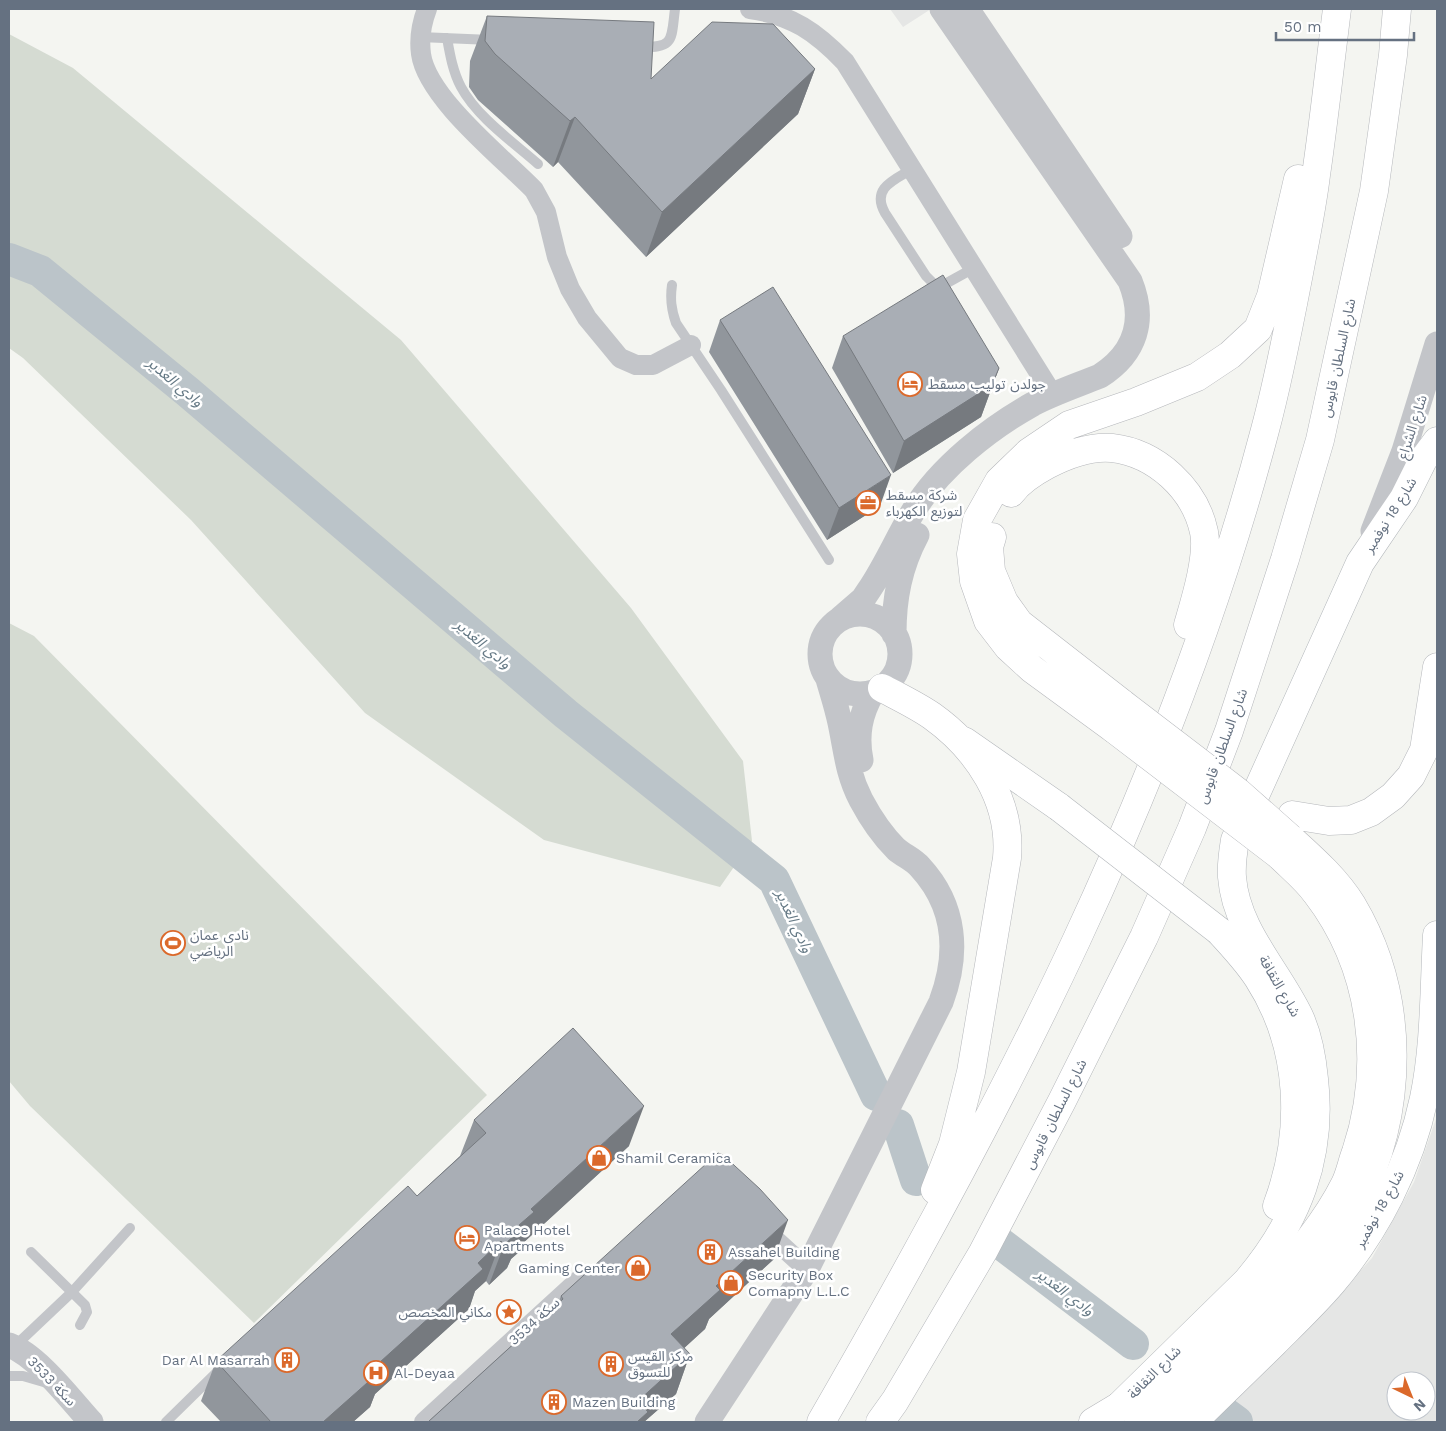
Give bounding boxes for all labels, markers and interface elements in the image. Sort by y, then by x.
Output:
scale bar [1276,10,1414,42]
text: 50 m [1284,18,1321,36]
street label: شارع السلطان قابوس [1318,297,1361,420]
water label: وادي الغدير [141,353,207,413]
hotel icon: جولدن توليب مسقط [897,371,923,397]
place label: جولدن توليب مسقط [928,376,1046,393]
street label: شارع الشراع [1394,393,1433,462]
street label: شارع 18 نوفمبر [1360,474,1422,558]
place label: شركة مسقط لتوزيع الكهرباء [886,487,962,522]
office icon: شركة مسقط لتوزيع الكهرباء [855,490,881,516]
water label: وادي الغدير [449,615,515,675]
street label: شارع السلطان قابوس [1194,686,1253,807]
water label: وادي الغدير [769,886,817,957]
place label: نادي عمان الرياضي [190,927,249,962]
sports icon: نادي عمان الرياضي [160,930,186,956]
street label: شارع الثقافة [1253,952,1304,1021]
street label: شارع السلطان قابوس [1020,1056,1092,1173]
shop icon: Shamil Ceramica [586,1145,612,1171]
place label: Shamil Ceramica [616,1150,731,1166]
street label: شارع 18 نوفمبر [1351,1167,1409,1253]
place label: Palace Hotel Apartments [484,1222,571,1254]
hotel icon: Palace Hotel Apartments [454,1225,480,1251]
building icon: Assahel Building [697,1239,723,1265]
place label: Assahel Building [728,1244,840,1260]
shop icon: Gaming Center [625,1255,651,1281]
place label: Gaming Center [518,1260,620,1276]
water label: وادي الغدير [1030,1264,1098,1322]
place label: Security Box Comapny L.L.C [748,1267,850,1299]
shop icon: Security Box Comapny L.L.C [718,1270,744,1296]
street label: سكة 3534 [505,1294,563,1348]
place icon: مكاني المخصص [496,1299,522,1325]
place label: مكاني المخصص [398,1304,492,1323]
street label: شارع الثقافة [1124,1342,1186,1404]
building icon: Dar Al Masarrah [274,1347,300,1373]
place label: مركز القيس للتسوق [628,1348,693,1381]
building icon: مركز القيس للتسوق [598,1351,624,1377]
place label: Dar Al Masarrah [162,1352,270,1368]
street label: سكة 3533 [25,1353,79,1409]
hospital icon: Al-Deyaa [363,1360,389,1386]
place label: Al-Deyaa [394,1365,455,1381]
north arrow [1386,1371,1436,1421]
building icon: Mazen Building [541,1389,567,1415]
place label: Mazen Building [572,1394,676,1410]
text: N [1411,1396,1429,1415]

